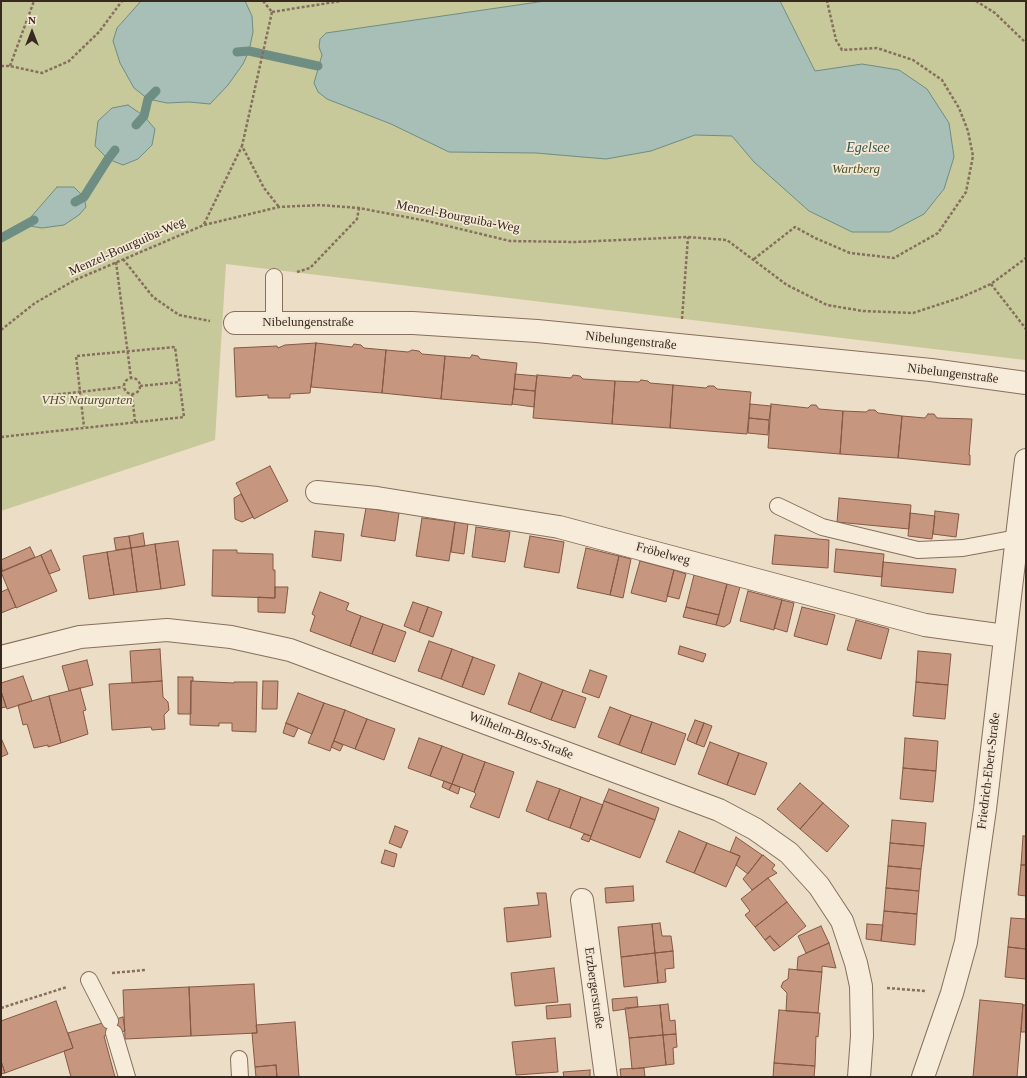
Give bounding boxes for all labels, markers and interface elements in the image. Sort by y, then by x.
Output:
north arrow [12,12,52,52]
text: N [28,14,36,26]
water label: Egelsee [846,140,890,156]
park label: Wartberg [832,162,880,178]
street label: Menzel-Bourguiba-Weg [395,197,521,237]
street label: Menzel-Bourguiba-Weg [66,214,188,280]
street label: Nibelungenstraße [262,315,354,331]
street label: Nibelungenstraße [585,328,677,354]
street label: Nibelungenstraße [907,361,999,387]
park label: VHS Naturgarten [42,393,132,409]
street label: Fröbelweg [634,539,692,569]
street label: Wilhelm-Blos-Straße [467,709,575,763]
street label: Friedrich-Ebert-Straße [974,712,1004,830]
street label: Erzbergerstraße [581,946,607,1030]

